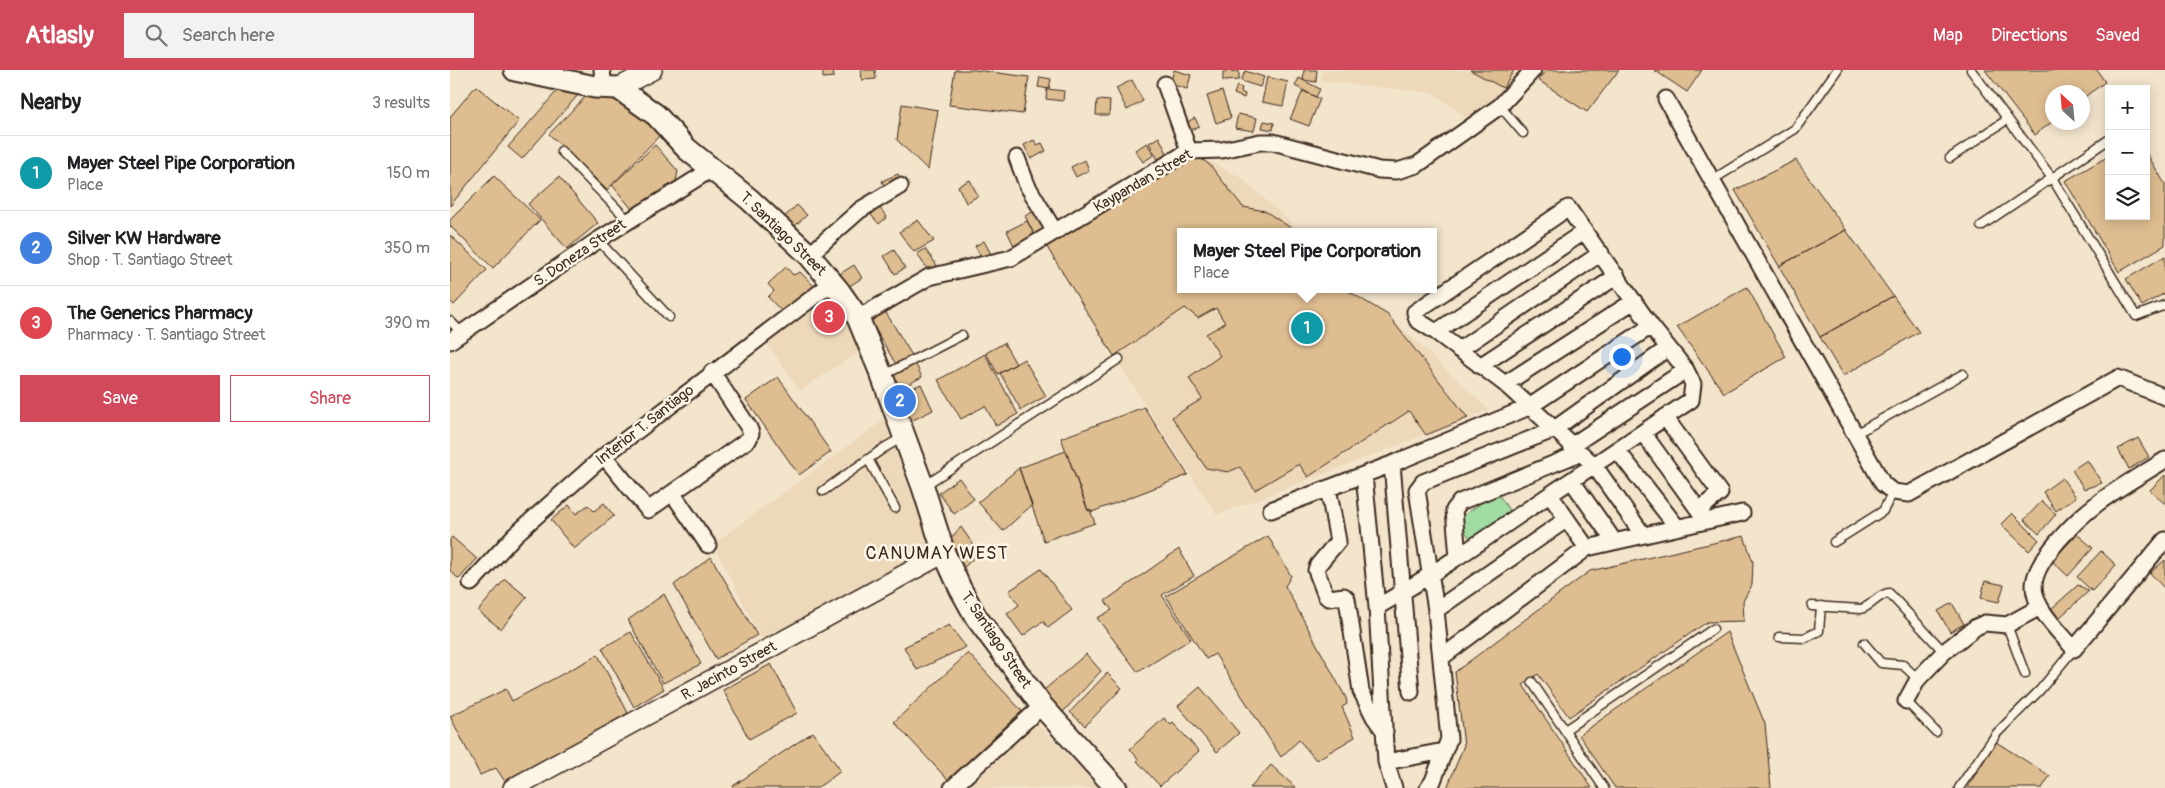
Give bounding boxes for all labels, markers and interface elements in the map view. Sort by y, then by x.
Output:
search box [124,13,474,58]
text: Atlasly [25,21,94,50]
icon: search [142,21,170,49]
text: Search here [182,23,275,47]
text: Map [1933,24,1963,47]
text: Directions [1991,24,2067,47]
text: Saved [2095,24,2140,47]
north arrow [2045,85,2090,130]
map controls [2105,85,2150,220]
button: + [2105,85,2150,130]
text: Nearby [20,89,81,116]
text: 3 results [372,93,430,113]
button: − [2105,130,2150,175]
street label: Kaypandan Street [1090,145,1197,217]
text: Mayer Steel Pipe Corporation [67,151,295,175]
text: 1 [33,163,39,183]
text: 150 m [386,163,430,183]
text: Place [67,175,103,195]
button: layers [2105,175,2150,220]
street label: T. Santiago Street [736,188,831,281]
street label: S. Doneza Street [530,215,631,291]
text: Silver KW Hardware [67,226,221,250]
popup [1177,228,1437,293]
text: 2 [32,238,40,258]
text: 350 m [384,238,430,258]
text: Mayer Steel Pipe Corporation [1193,239,1421,263]
text: Shop · T. Santiago Street [67,250,232,270]
text: Place [1193,263,1229,283]
pin: 3 [813,298,845,336]
text: The Generics Pharmacy [67,301,253,325]
pin: 1 [1291,309,1323,347]
text: 3 [32,313,40,333]
text: 390 m [384,313,430,333]
text: Pharmacy · T. Santiago Street [67,325,265,345]
your location [1609,344,1635,370]
button: Save [20,375,220,422]
button: Share [230,375,430,422]
street label: Interior T. Santiago [592,381,698,469]
pin: 2 [884,382,916,420]
district label: CANUMAY WEST [865,542,1009,565]
street label: T. Santiago Street [957,588,1036,693]
street label: R. Jacinto Street [678,637,781,705]

